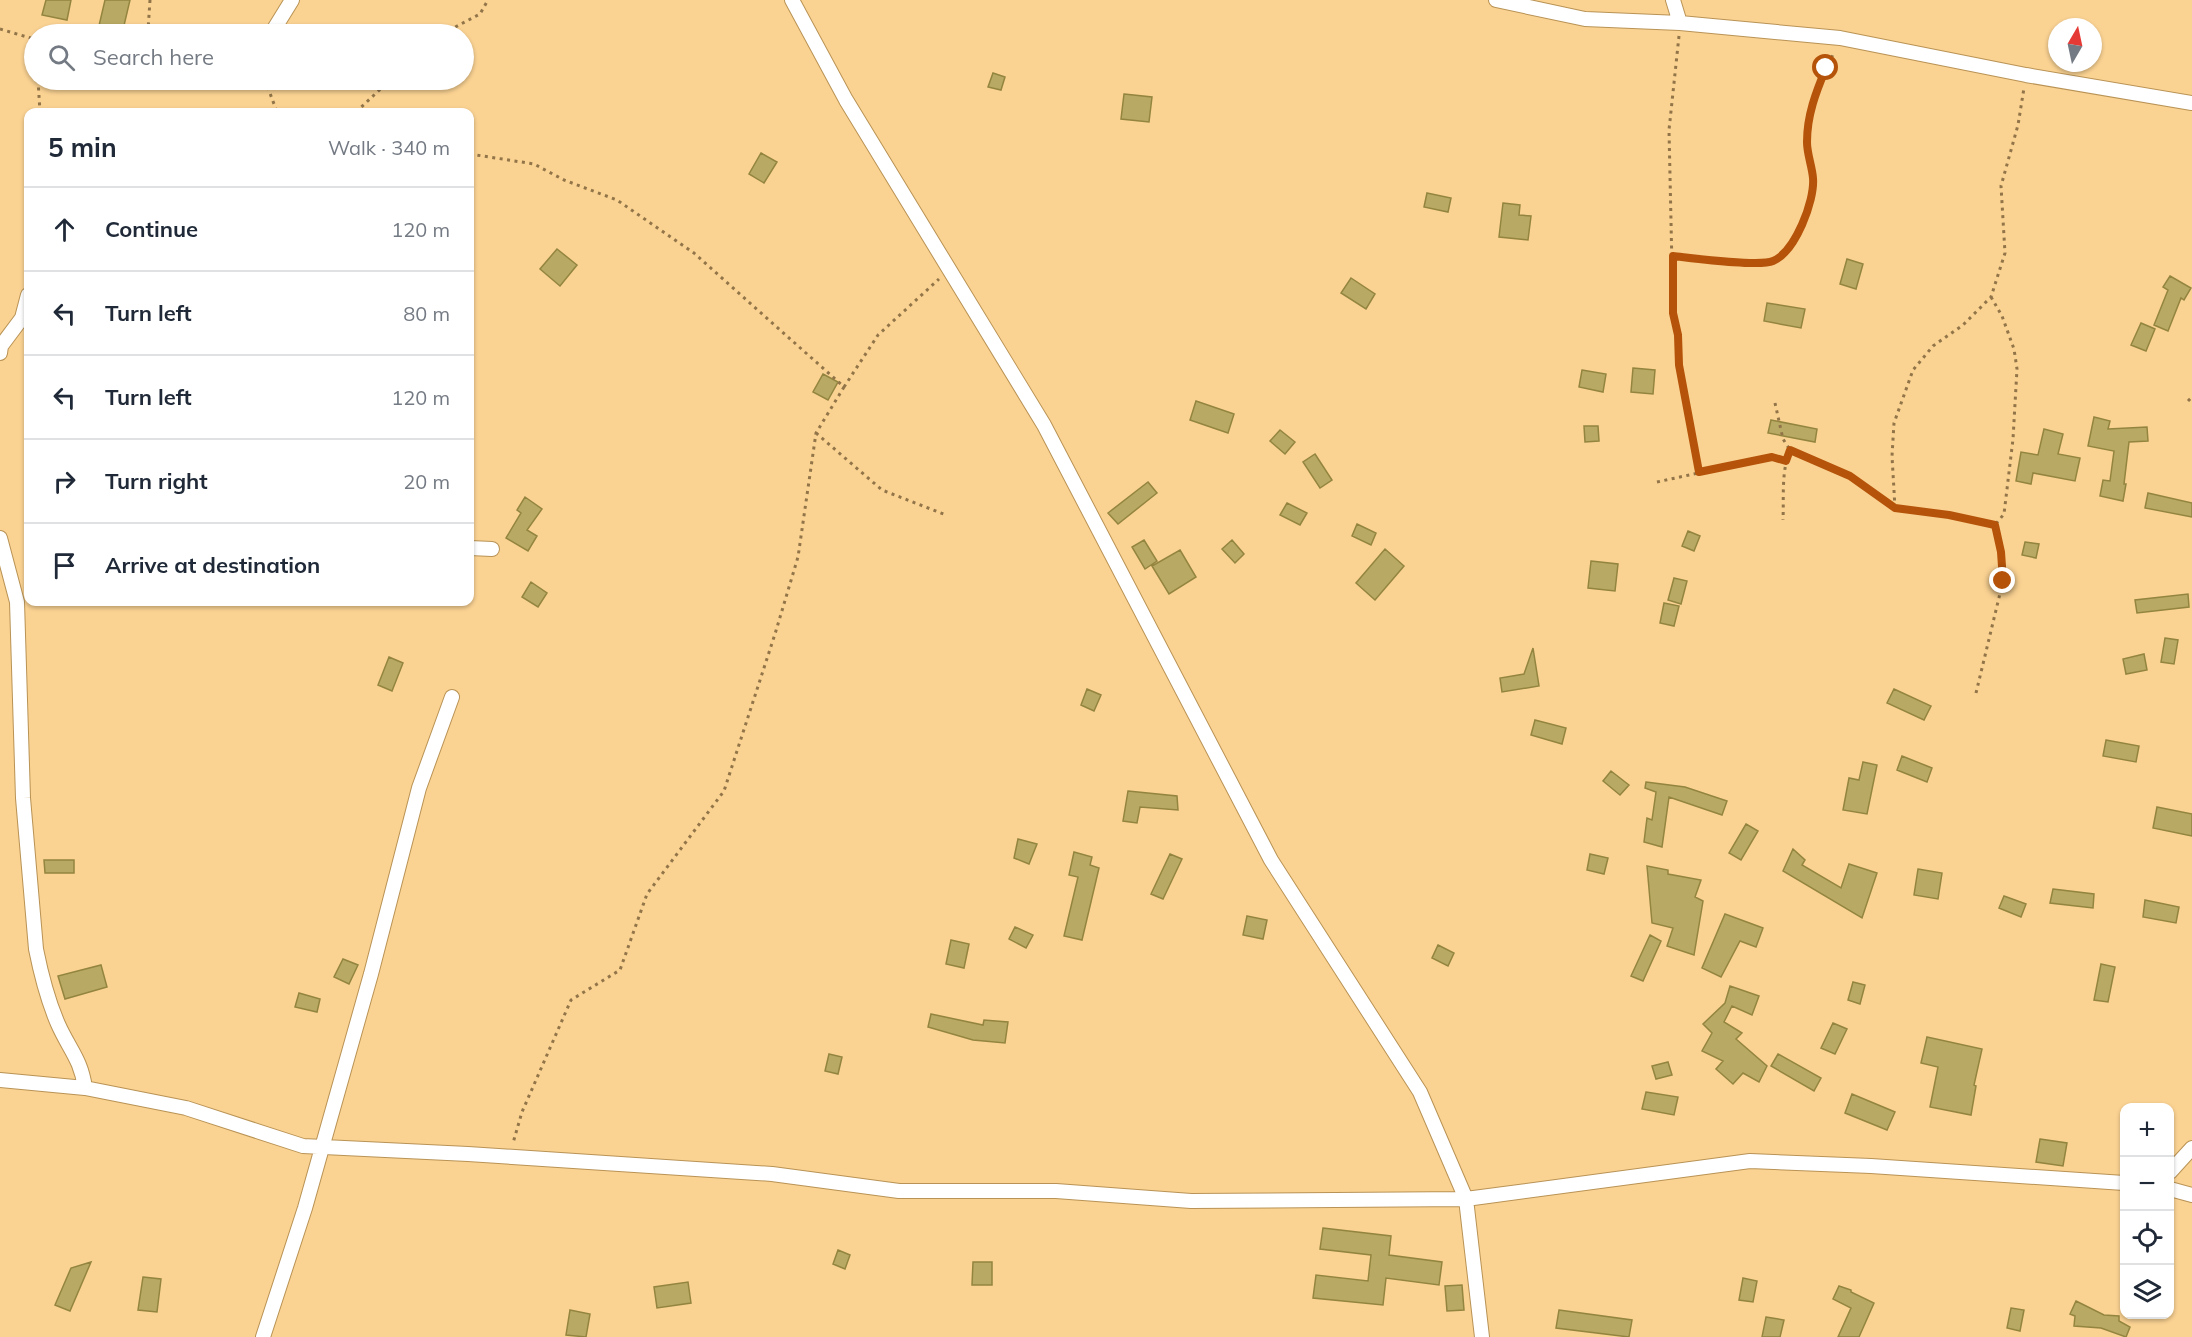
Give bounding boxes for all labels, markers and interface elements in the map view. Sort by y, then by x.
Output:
north arrow [2048,18,2102,72]
search box [24,24,474,90]
icon: search [45,41,78,74]
text: Search here [93,43,214,71]
route start [1812,54,1838,80]
text: 5 min [48,131,117,164]
text: Walk · 340 m [328,135,450,160]
icon: ahead [48,213,81,246]
text: Continue [105,215,198,243]
text: 120 m [391,217,450,242]
icon: left [48,297,81,330]
text: Turn left [105,299,192,327]
text: 80 m [403,301,450,326]
icon: left [48,381,81,414]
text: Turn left [105,383,192,411]
text: 120 m [391,385,450,410]
icon: right [48,465,81,498]
text: Turn right [105,467,208,495]
text: 20 m [403,469,450,494]
icon: arrive [48,549,81,582]
text: Arrive at destination [105,551,320,579]
route end [1989,567,2015,593]
map controls [2120,1103,2174,1319]
button: + [2120,1103,2174,1157]
button: − [2120,1157,2174,1211]
button: locate [2120,1211,2174,1265]
button: layers [2120,1265,2174,1319]

